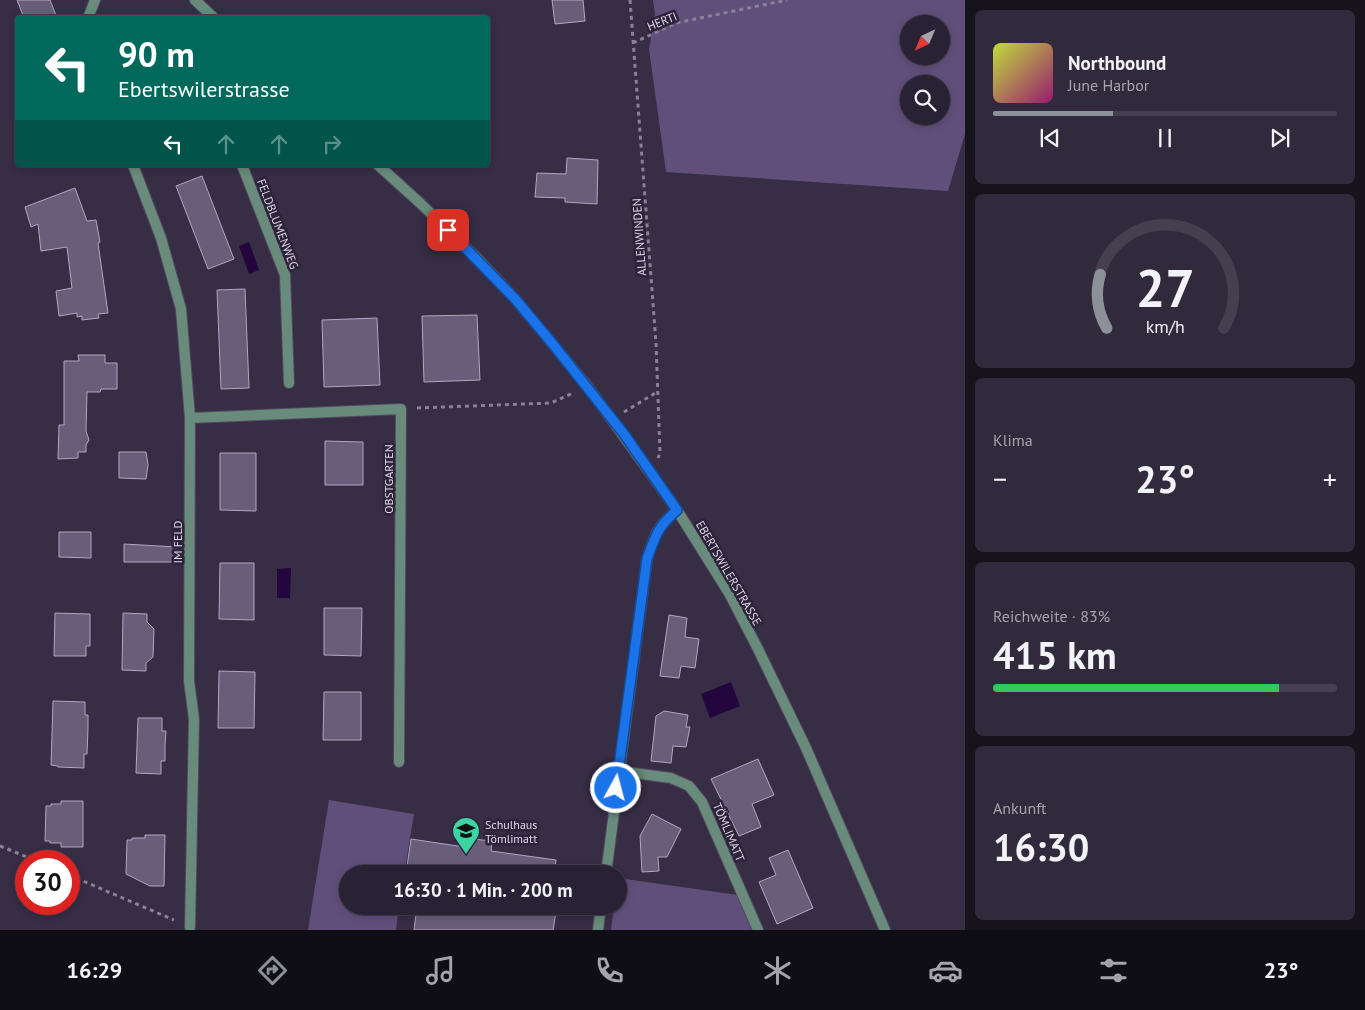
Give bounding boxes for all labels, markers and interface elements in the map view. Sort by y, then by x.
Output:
street label: HERTI [645,8,679,34]
north arrow [900,15,950,65]
map controls [900,15,950,125]
text: 90 m [118,31,195,77]
icon: left [35,35,100,100]
text: Northbound [1068,51,1166,75]
text: Ebertswilerstrasse [118,75,290,103]
button: search [900,75,950,125]
text: June Harbor [1068,75,1149,95]
icon: previous [1036,124,1064,152]
icon: pause [1151,124,1179,152]
icon: next [1266,124,1294,152]
icon: left [159,130,187,158]
icon: ahead [212,130,240,158]
icon: ahead [265,130,293,158]
icon: right [318,130,346,158]
street label: FELDBLUMENWEG [254,177,302,271]
street label: ALLENWINDEN [629,198,649,276]
pin [427,209,469,251]
icon: arrive [434,216,462,244]
text: 27 [1136,254,1194,321]
text: km/h [1145,315,1185,338]
text: Klima [993,430,1033,450]
street label: OBSTGARTEN [381,444,396,514]
text: 23° [1135,454,1195,503]
text: − [993,460,1007,497]
text: + [1323,460,1337,497]
street label: EBERTSWILERSTRASSE [693,518,765,628]
street label: IM FELD [170,520,185,563]
text: Reichweite · 83% [993,606,1110,626]
text: 415 km [993,630,1117,679]
position arrow [589,761,641,813]
text: Ankunft [993,798,1046,818]
street label: TÖMLIMATT [710,800,748,864]
school or university icon: Schulhaus Tömlimatt [451,816,481,855]
place label: Schulhaus Tömlimatt [485,817,537,846]
text: 16:30 [993,822,1089,871]
speed limit sign: 30 [15,850,80,915]
text: 16:30 · 1 Min. · 200 m [393,878,573,902]
icon: directions [255,953,290,988]
icon: music [423,953,458,988]
icon: phone [592,953,627,988]
icon: climate [760,953,795,988]
icon: car [928,953,963,988]
icon: filters [1096,953,1131,988]
text: 16:29 [67,956,122,984]
text: 23° [1264,956,1298,984]

